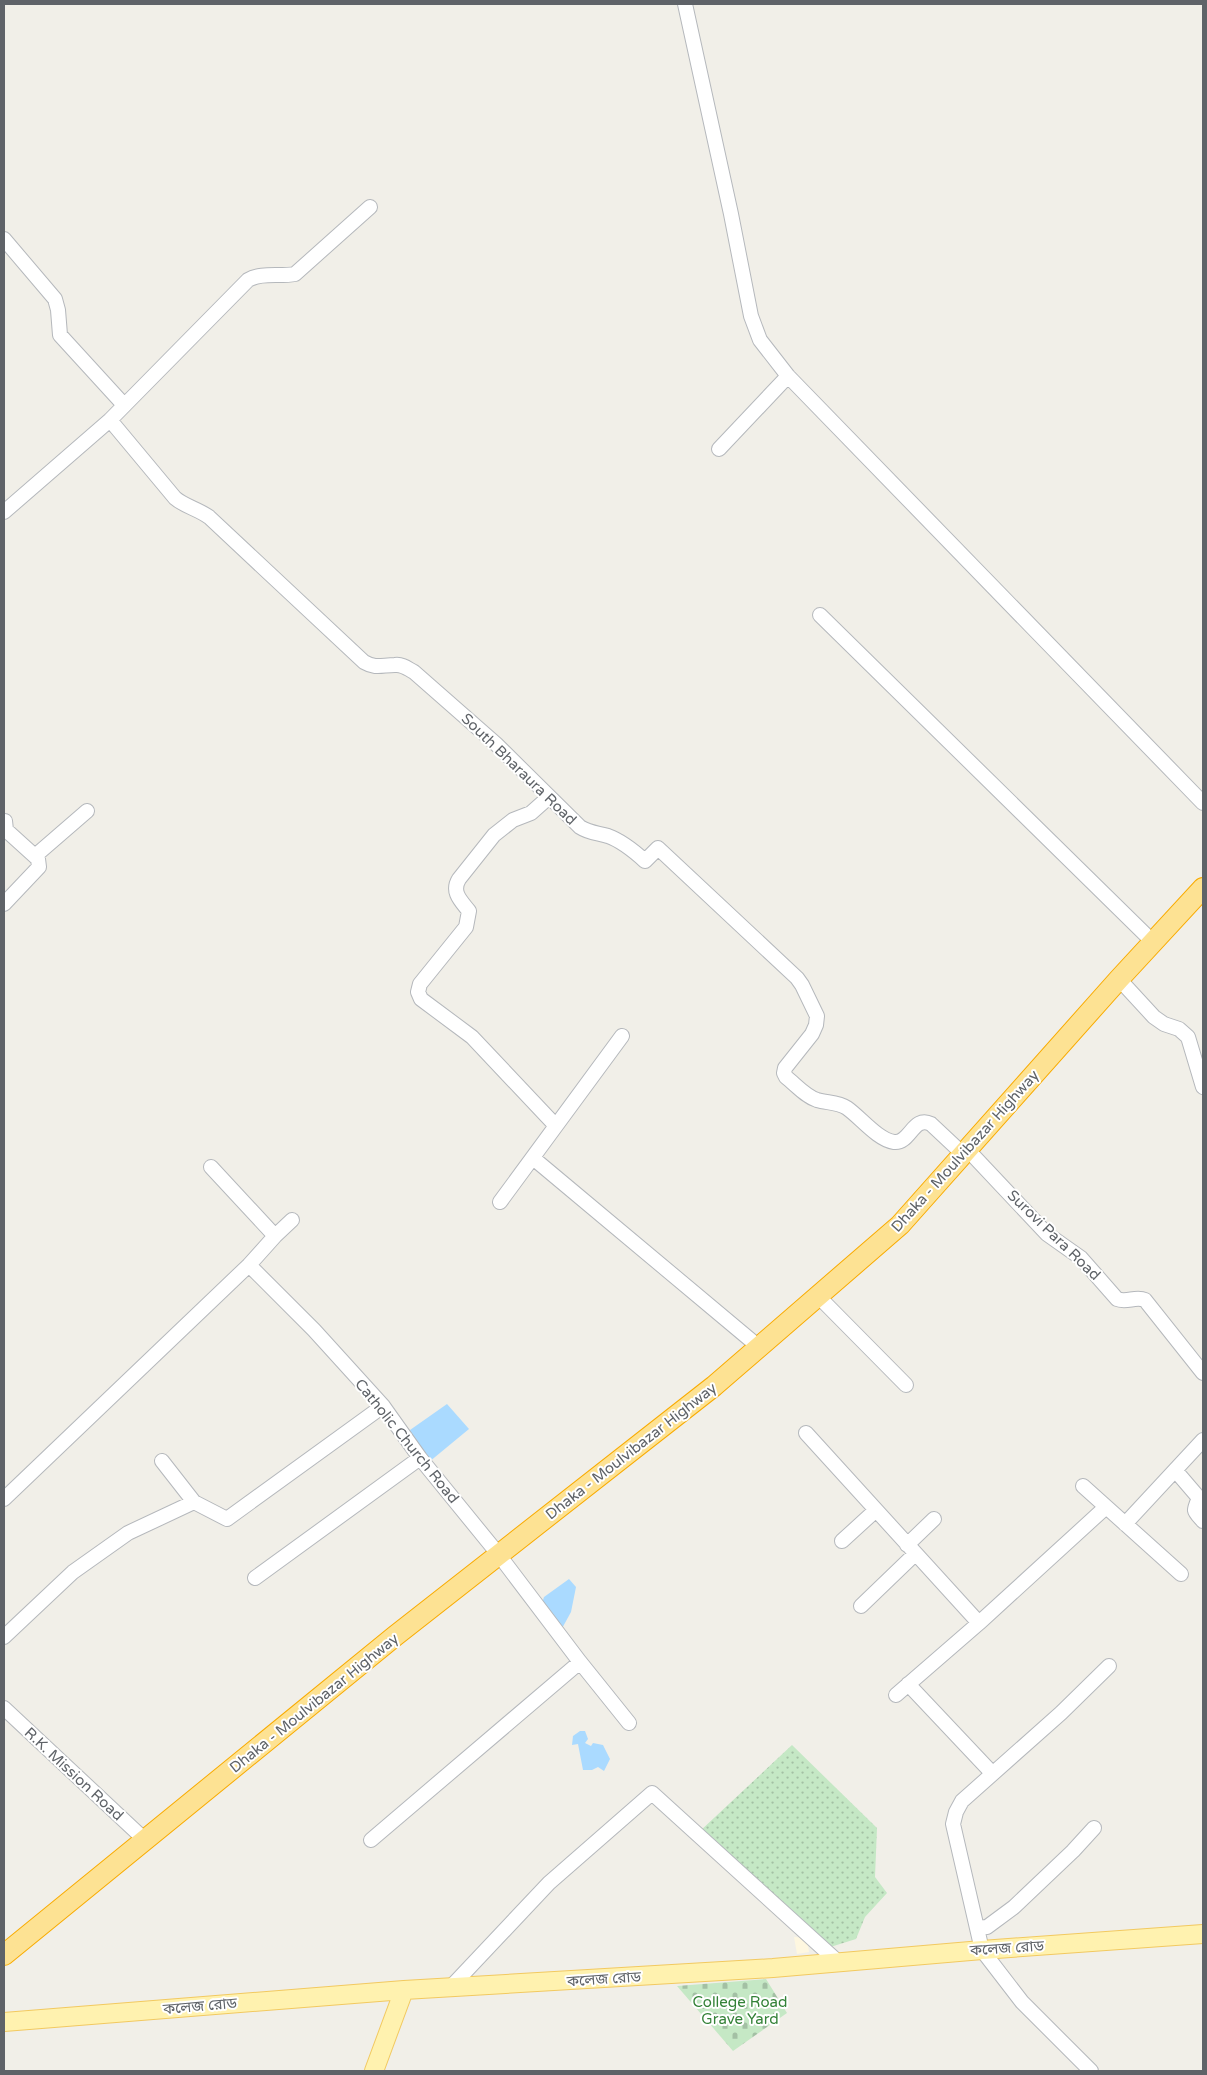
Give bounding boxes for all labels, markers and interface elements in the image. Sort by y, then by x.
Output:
street label: South Bharaura Road [458,709,580,829]
street label: Dhaka - Moulvibazar Highway [887,1066,1043,1236]
street label: Surovi Para Road [1004,1186,1104,1284]
street label: Catholic Church Road [351,1375,463,1507]
street label: Dhaka - Moulvibazar Highway [542,1379,720,1523]
street label: Dhaka - Moulvibazar Highway [226,1629,402,1777]
street label: R.K. Mission Road [21,1724,127,1824]
street label: কলেজ রোড [968,1936,1045,1960]
street label: কলেজ রোড [565,1967,642,1991]
park label: College Road Grave Yard [693,1993,787,2028]
street label: কলেজ রোড [161,1994,238,2018]

